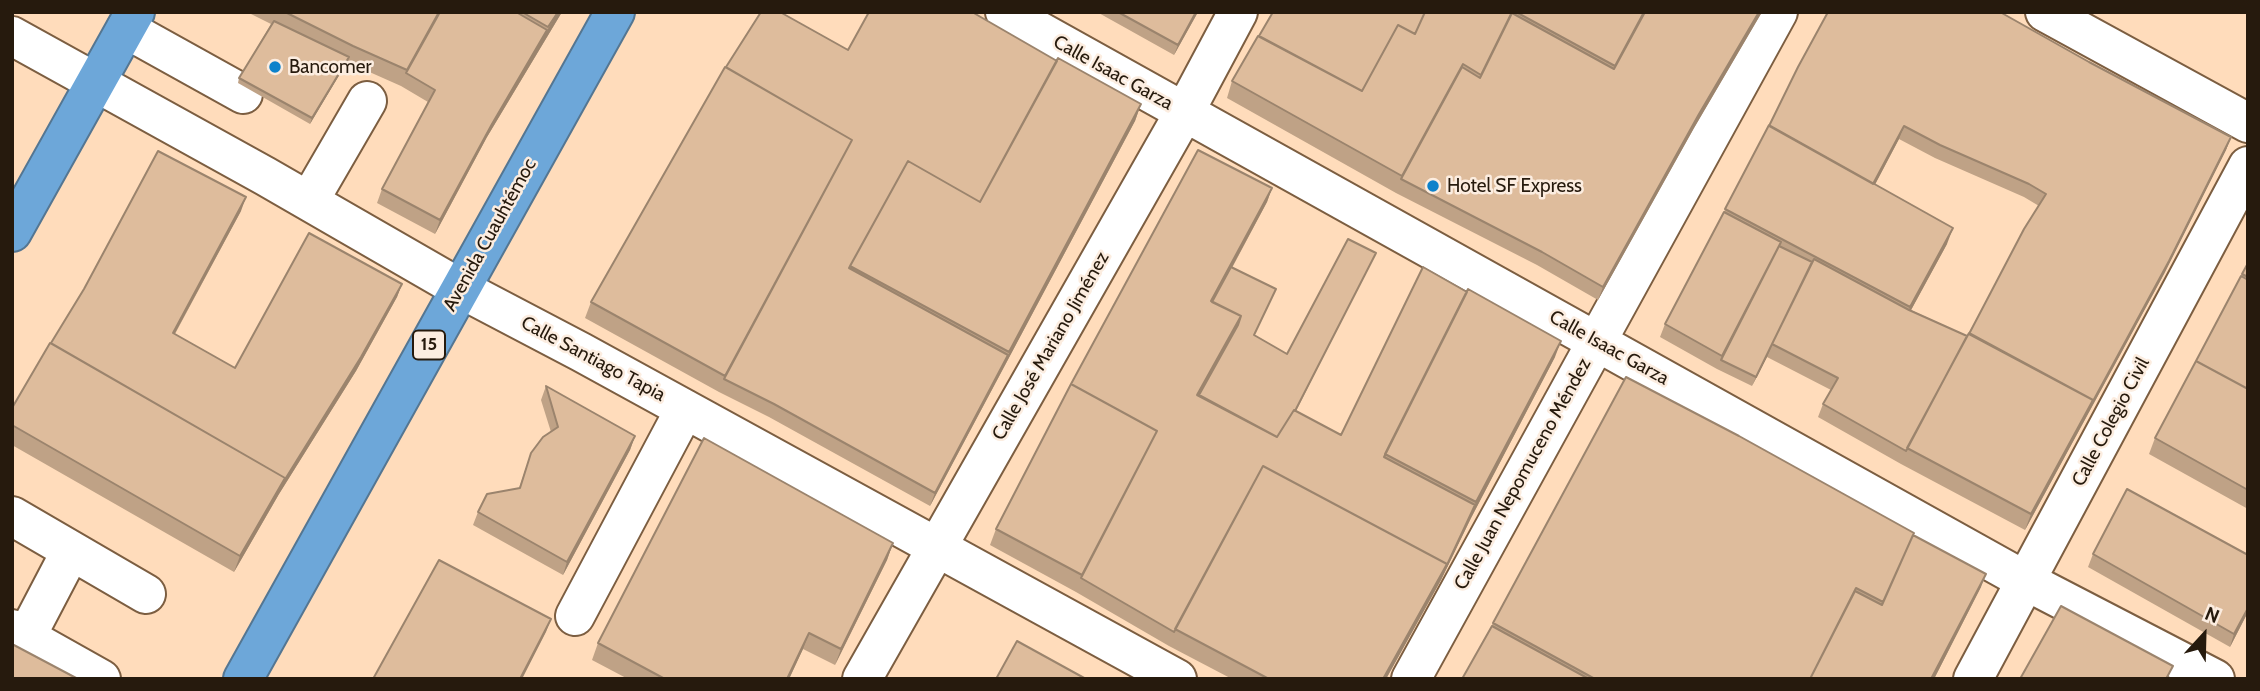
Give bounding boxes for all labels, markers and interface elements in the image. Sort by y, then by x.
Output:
street label: Calle Isaac Garza [1049,31,1177,115]
place label: Bancomer [289,56,371,78]
marker: Bancomer [267,59,283,75]
street label: Avenida Cuauhtémoc [439,155,541,315]
place label: Hotel SF Express [1447,175,1582,197]
marker: Hotel SF Express [1425,178,1441,194]
street label: Calle José Mariano Jiménez [988,248,1114,444]
street label: Calle Isaac Garza [1545,306,1673,390]
street label: Calle Santiago Tapia [517,311,669,407]
road number: 15 [413,330,445,360]
street label: Calle Juan Nepomuceno Méndez [1450,354,1596,594]
street label: Calle Colegio Civil [2067,354,2155,490]
north arrow [2169,600,2239,670]
text: N [2202,602,2223,628]

